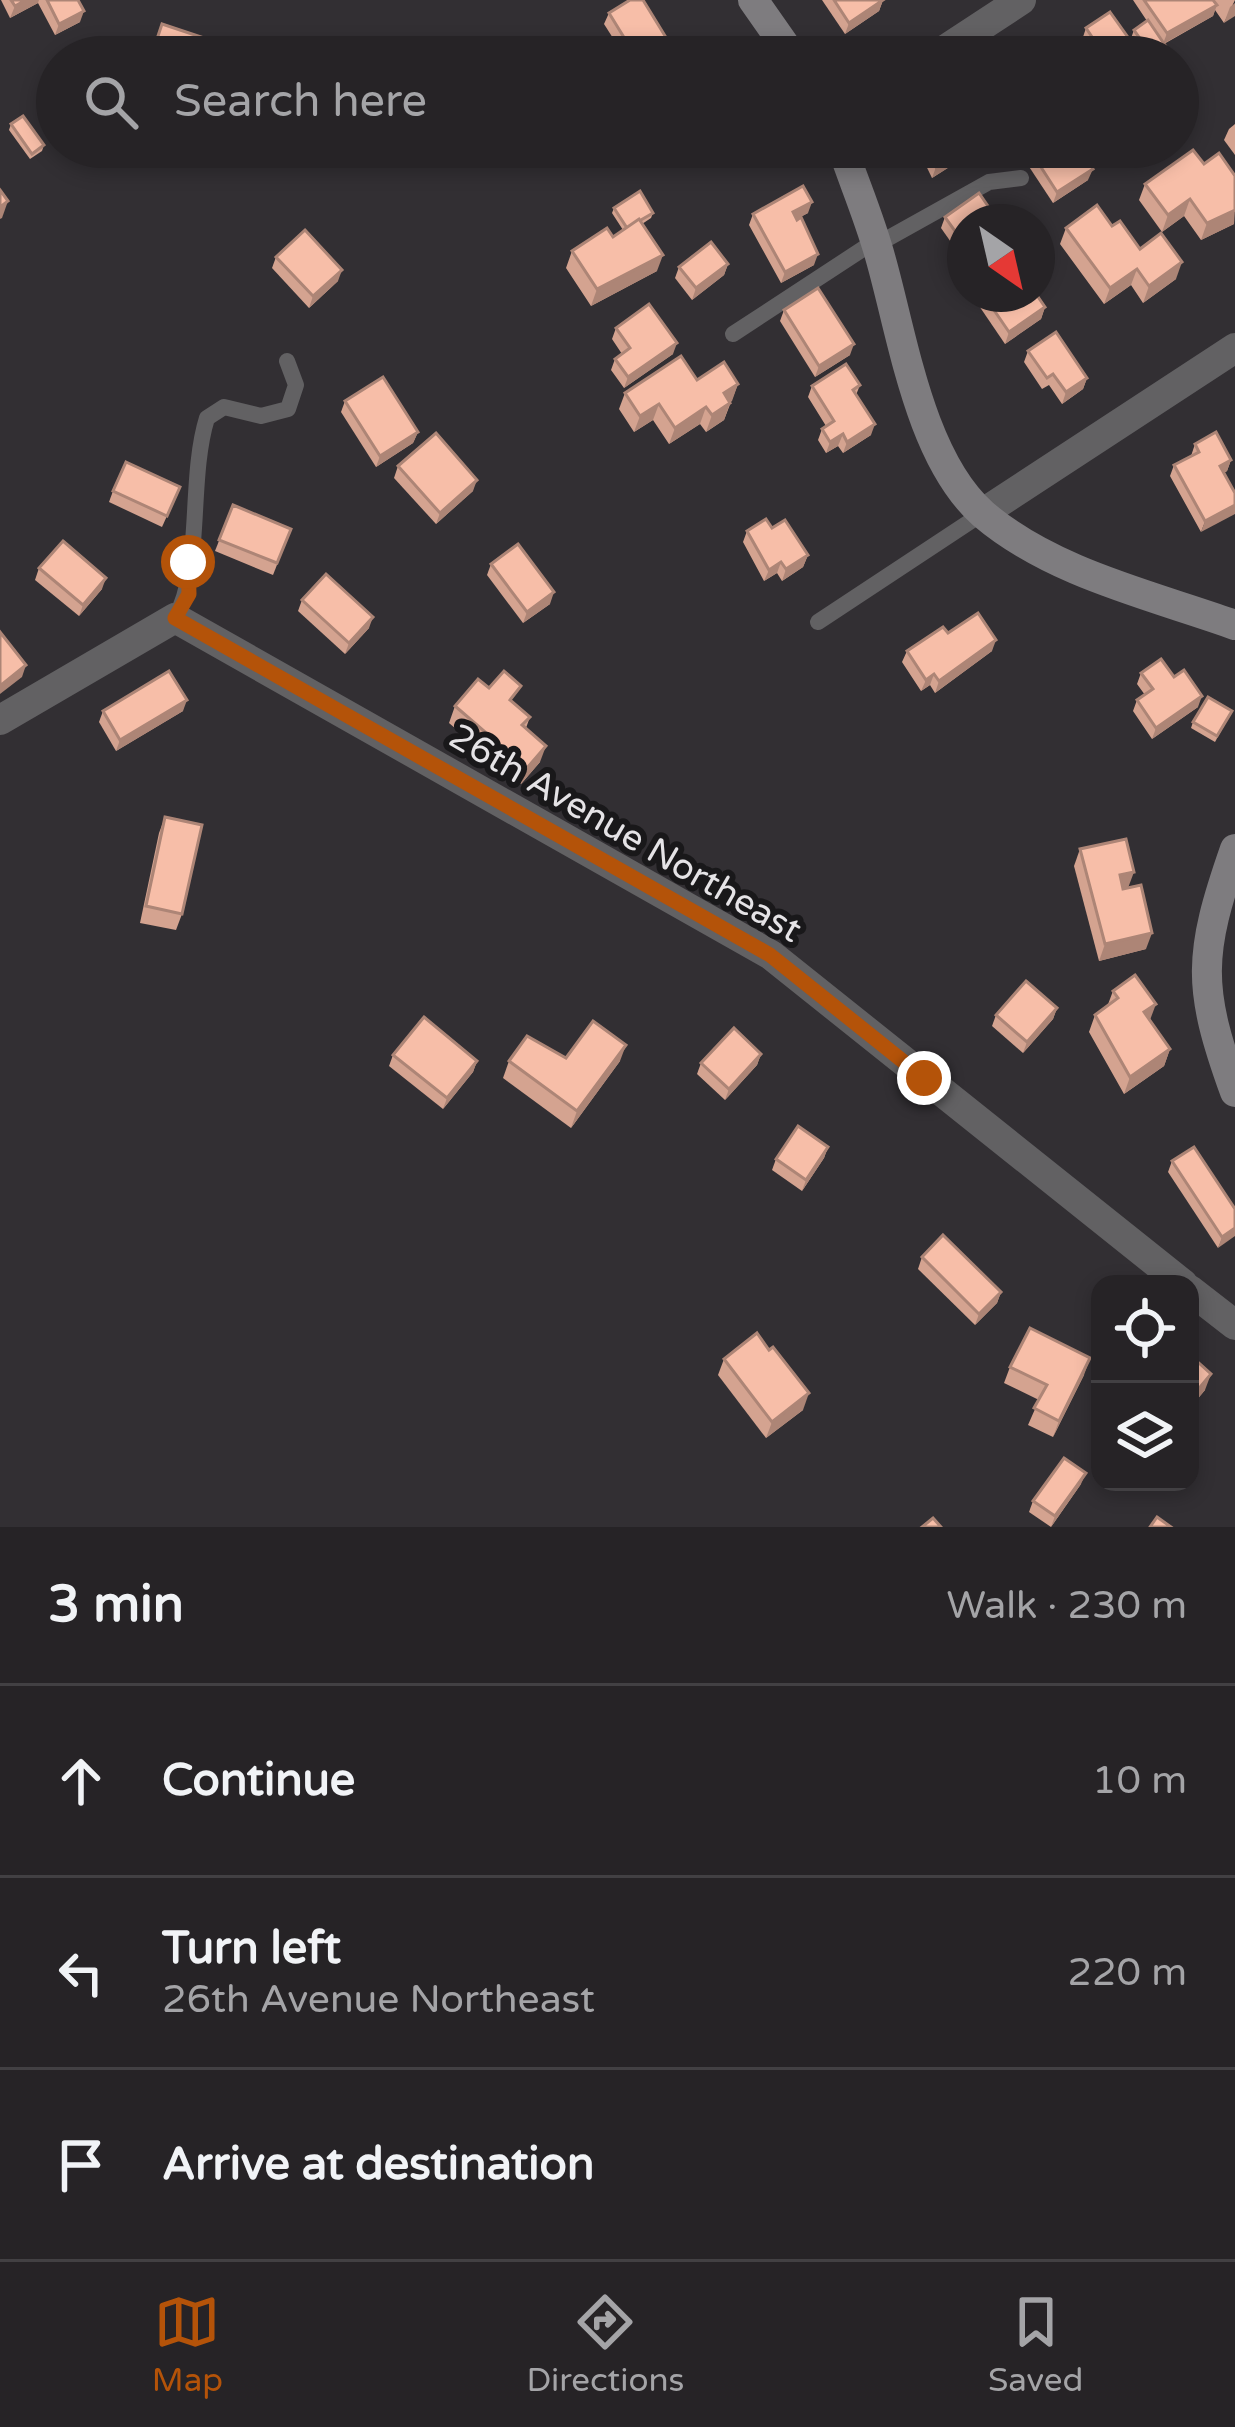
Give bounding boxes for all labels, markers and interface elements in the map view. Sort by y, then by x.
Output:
search box [36,36,1199,168]
icon: search [78,69,144,135]
text: Search here [174,75,427,129]
north arrow [947,204,1055,312]
route start [161,535,215,589]
street label: 26th Avenue Northeast [441,715,809,952]
route end [897,1051,951,1105]
map controls [1091,1275,1199,1491]
button: locate [1091,1275,1199,1383]
button: layers [1091,1383,1199,1491]
text: 3 min [48,1574,184,1636]
text: Walk · 230 m [946,1582,1187,1629]
icon: ahead [48,1748,114,1814]
text: Continue [162,1754,355,1808]
text: 10 m [1092,1757,1187,1804]
text: Turn left [162,1922,341,1976]
icon: left [48,1940,114,2006]
text: 220 m [1068,1949,1187,1996]
text: 26th Avenue Northeast [162,1976,595,2023]
icon: arrive [48,2132,114,2198]
text: Arrive at destination [162,2138,594,2192]
tab: Map [152,2289,223,2400]
tab: Directions [527,2289,684,2400]
tab: Saved [988,2289,1083,2400]

